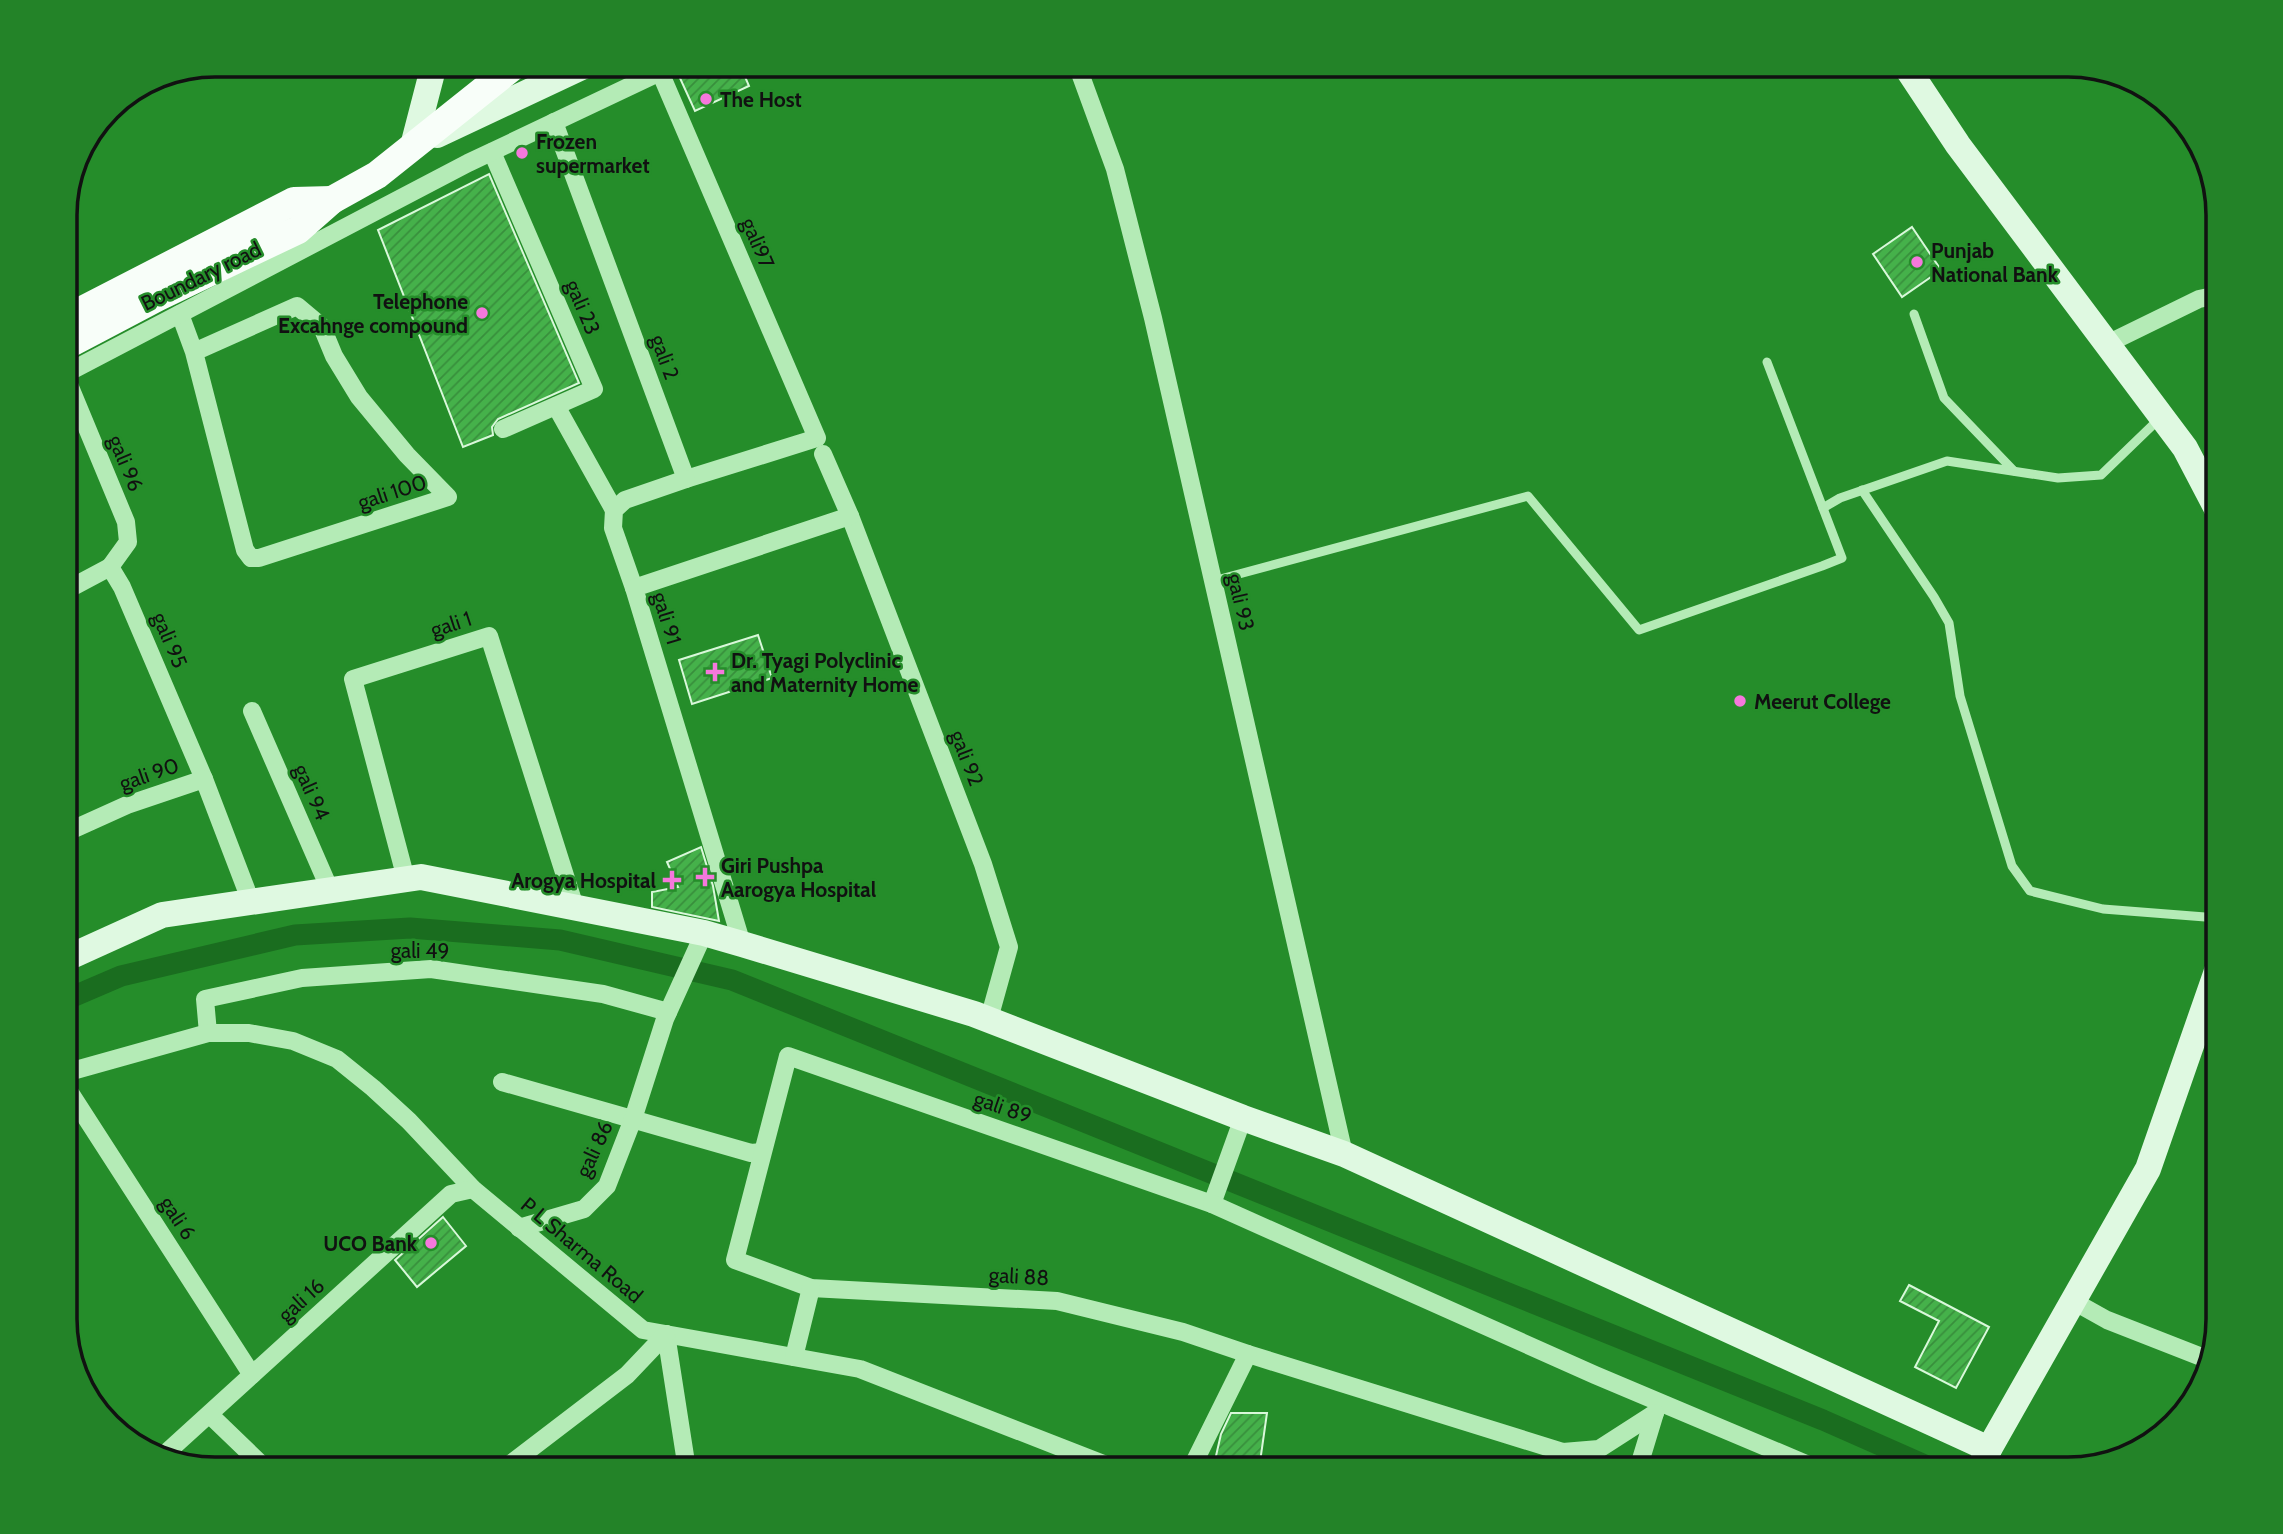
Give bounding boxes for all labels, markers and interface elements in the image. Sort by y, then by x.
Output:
place label: The Host [720,87,802,112]
marker: The Host [698,91,714,107]
place label: Frozen supermarket [536,129,650,178]
marker: Frozen supermarket [514,145,530,161]
street label: gali97 [736,214,780,272]
street label: Boundary road [137,236,265,316]
place label: Punjab National Bank [1931,238,2059,287]
marker: Punjab National Bank [1909,254,1925,270]
street label: gali 23 [560,276,606,338]
place label: Telephone Excahnge compound [278,289,468,338]
marker: Telephone Excahnge compound [474,305,490,321]
street label: gali 2 [645,331,685,383]
street label: gali 96 [103,431,149,495]
street label: gali 100 [354,469,430,515]
street label: gali 93 [1222,571,1260,633]
street label: gali 91 [647,589,687,647]
street label: gali 1 [427,606,475,642]
street label: gali 95 [147,608,193,672]
place label: Dr. Tyagi Polyclinic and Maternity Home [731,648,919,697]
marker: Dr. Tyagi Polyclinic and Maternity Home [705,662,725,682]
place label: Meerut College [1754,689,1891,714]
marker: Meerut College [1732,693,1748,709]
street label: gali 92 [945,727,989,789]
street label: gali 90 [116,752,182,796]
street label: gali 94 [289,760,335,824]
place label: Giri Pushpa Aarogya Hospital [721,853,877,902]
marker: Giri Pushpa Aarogya Hospital [695,867,715,887]
place label: Arogya Hospital [511,868,656,893]
marker: Arogya Hospital [662,870,682,890]
street label: gali 49 [391,938,449,963]
street label: gali 89 [971,1086,1035,1128]
street label: gali 86 [570,1117,618,1181]
street label: gali 6 [155,1192,201,1244]
street label: P L Sharma Road [516,1192,648,1308]
place label: UCO Bank [323,1231,418,1256]
marker: UCO Bank [423,1235,439,1251]
street label: gali 88 [988,1262,1050,1290]
street label: gali 16 [273,1273,329,1327]

